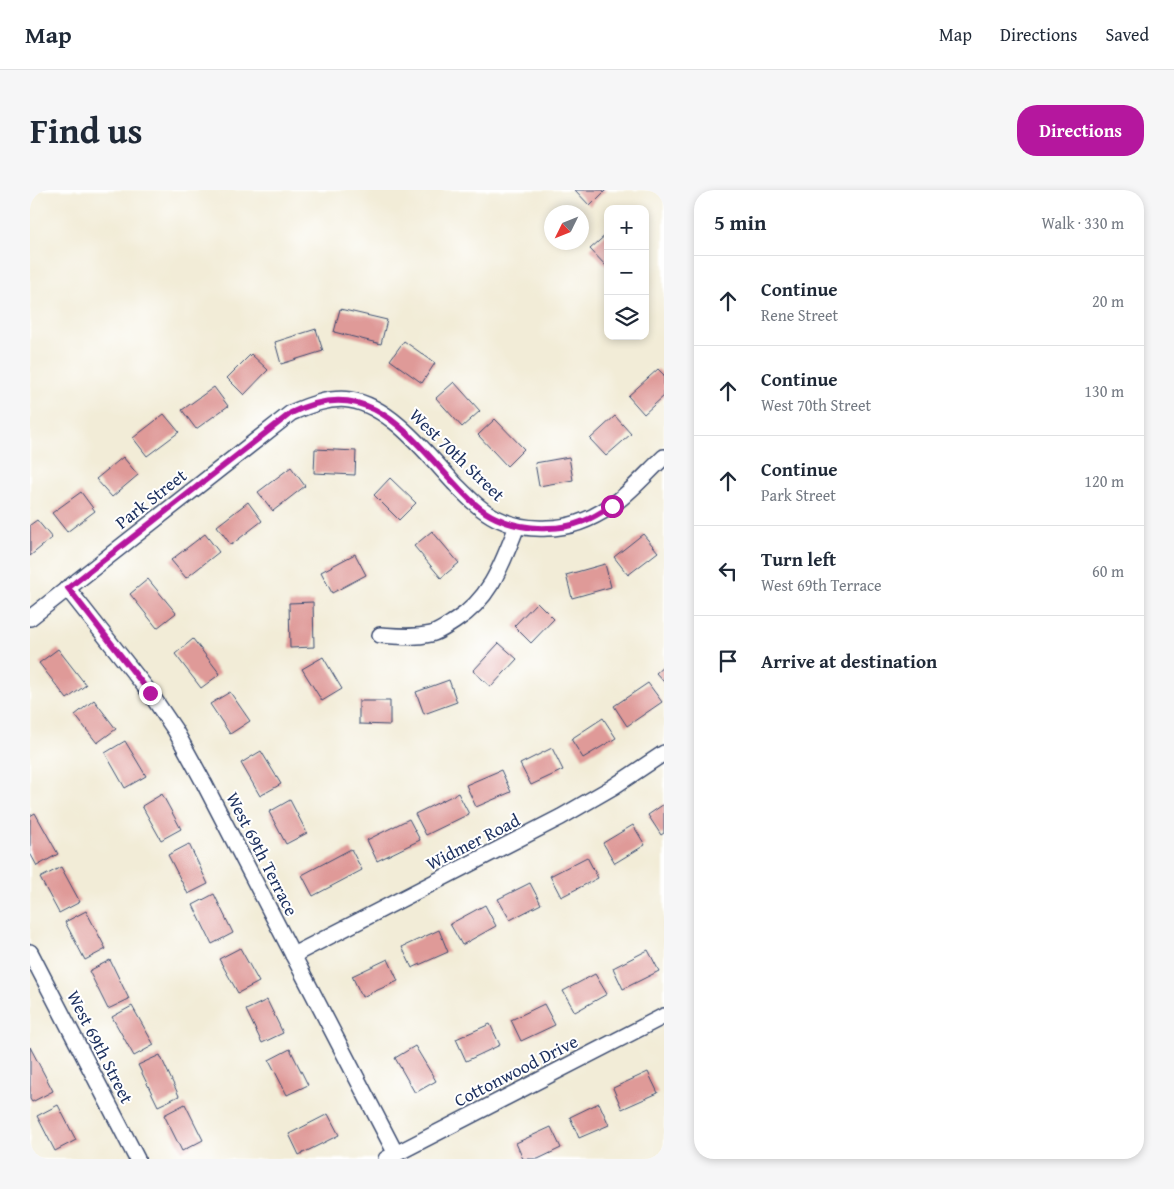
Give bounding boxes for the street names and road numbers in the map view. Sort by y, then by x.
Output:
street label: West 70th Street [403,402,512,508]
street label: Park Street [109,462,193,535]
street label: West 69th Terrace [220,787,305,920]
street label: Widmer Road [421,806,525,877]
street label: West 69th Street [60,985,141,1109]
street label: Cottonwood Drive [449,1028,582,1113]

